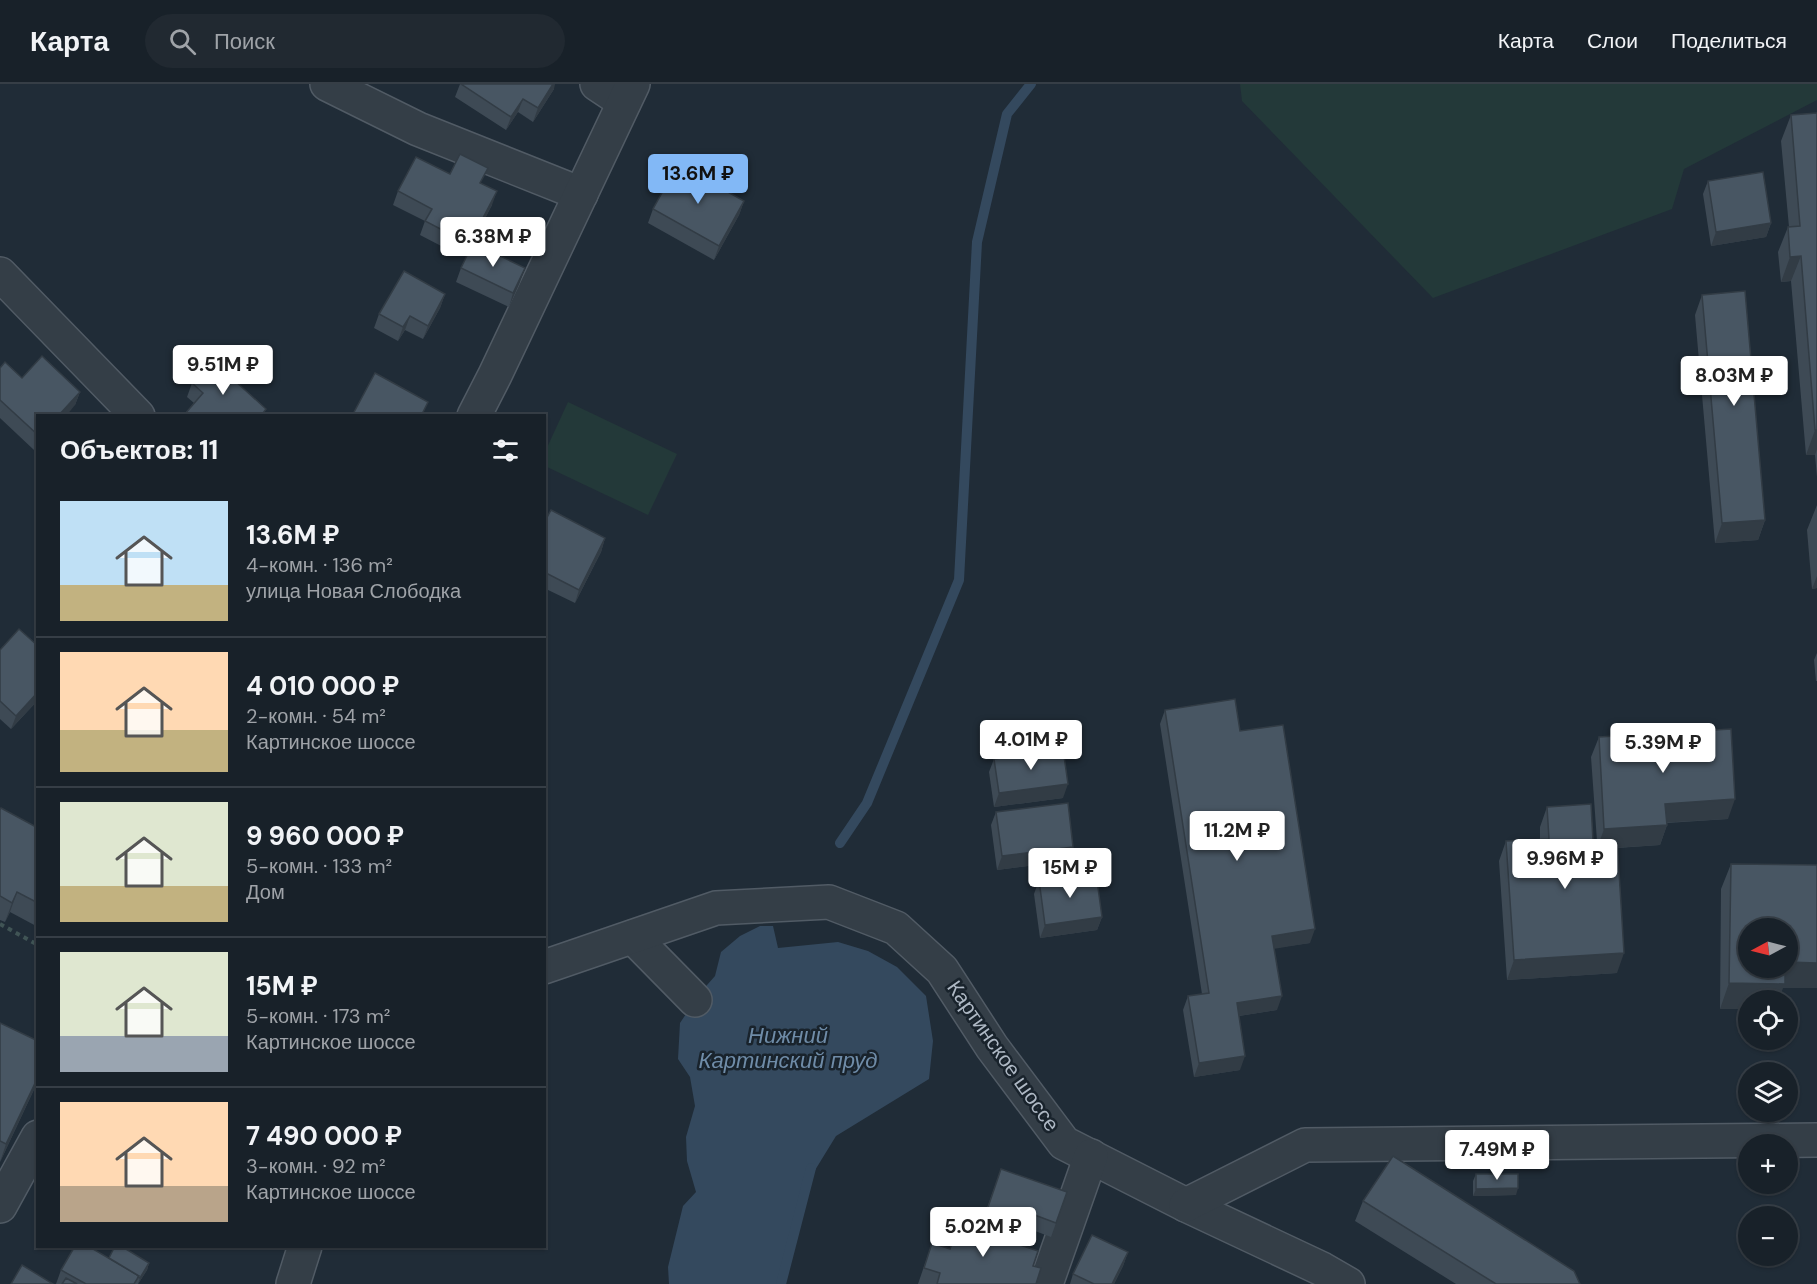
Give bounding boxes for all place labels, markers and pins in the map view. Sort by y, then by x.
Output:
pin: 13.6M ₽ [643,154,753,205]
pin: 6.38M ₽ [438,217,548,268]
pin: 9.51M ₽ [168,345,278,396]
pin: 8.03M ₽ [1679,356,1789,407]
pin: 4.01M ₽ [976,720,1086,771]
pin: 5.39M ₽ [1608,723,1718,774]
pin: 11.2M ₽ [1182,811,1292,862]
pin: 9.96M ₽ [1510,839,1620,890]
pin: 15M ₽ [1028,848,1112,899]
pin: 7.49M ₽ [1442,1130,1552,1181]
pin: 5.02M ₽ [928,1207,1038,1258]

